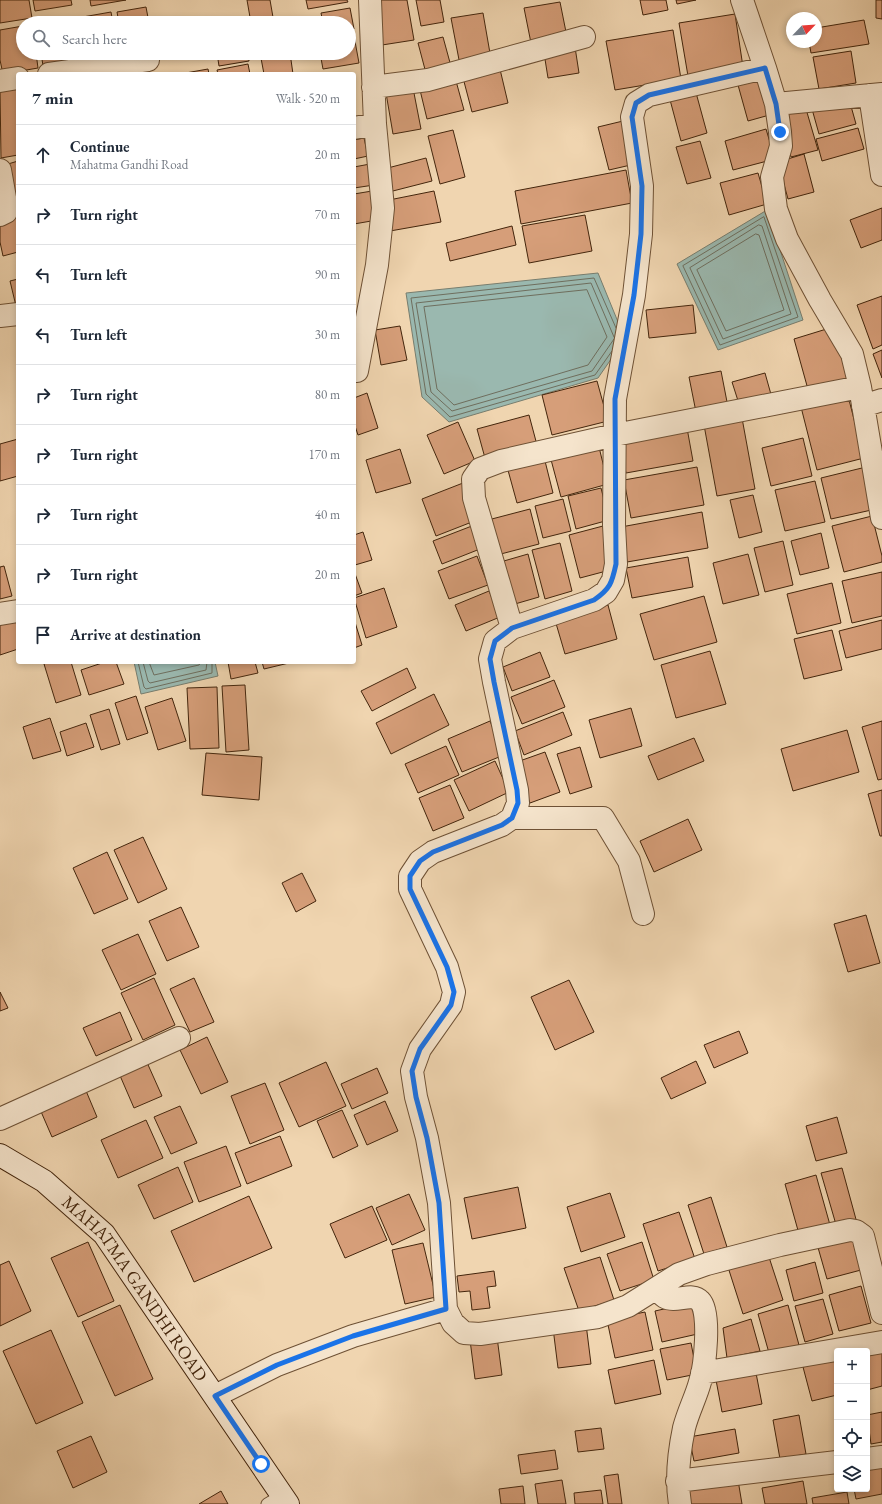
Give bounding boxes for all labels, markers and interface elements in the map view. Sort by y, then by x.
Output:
north arrow [786,12,822,48]
search box [16,16,356,60]
icon: search [30,27,52,49]
text: Search here [62,29,127,48]
text: 7 min [32,87,73,109]
text: Walk · 520 m [276,90,340,107]
route end [771,123,789,141]
text: Continue [70,137,130,156]
icon: ahead [32,144,54,166]
text: 20 m [315,146,340,163]
text: Mahatma Gandhi Road [70,156,188,173]
icon: right [32,204,54,226]
text: Turn right [70,205,138,224]
text: 70 m [315,206,340,223]
icon: left [32,264,54,286]
text: Turn left [70,265,127,284]
text: 90 m [315,266,340,283]
icon: left [32,324,54,346]
text: Turn left [70,325,127,344]
text: 30 m [315,326,340,343]
icon: right [32,384,54,406]
text: Turn right [70,385,138,404]
text: 80 m [315,386,340,403]
icon: right [32,444,54,466]
text: Turn right [70,445,138,464]
text: 170 m [309,446,340,463]
icon: right [32,504,54,526]
text: Turn right [70,505,138,524]
text: 40 m [315,506,340,523]
icon: right [32,564,54,586]
text: Turn right [70,565,138,584]
text: 20 m [315,566,340,583]
icon: arrive [32,624,54,646]
text: Arrive at destination [70,625,201,644]
street label: MAHATMA GANDHI ROAD [58,1190,213,1386]
map controls [834,1348,870,1492]
button: + [834,1348,870,1384]
button: − [834,1384,870,1420]
button: locate [834,1420,870,1456]
route start [252,1455,270,1473]
button: layers [834,1456,870,1492]

